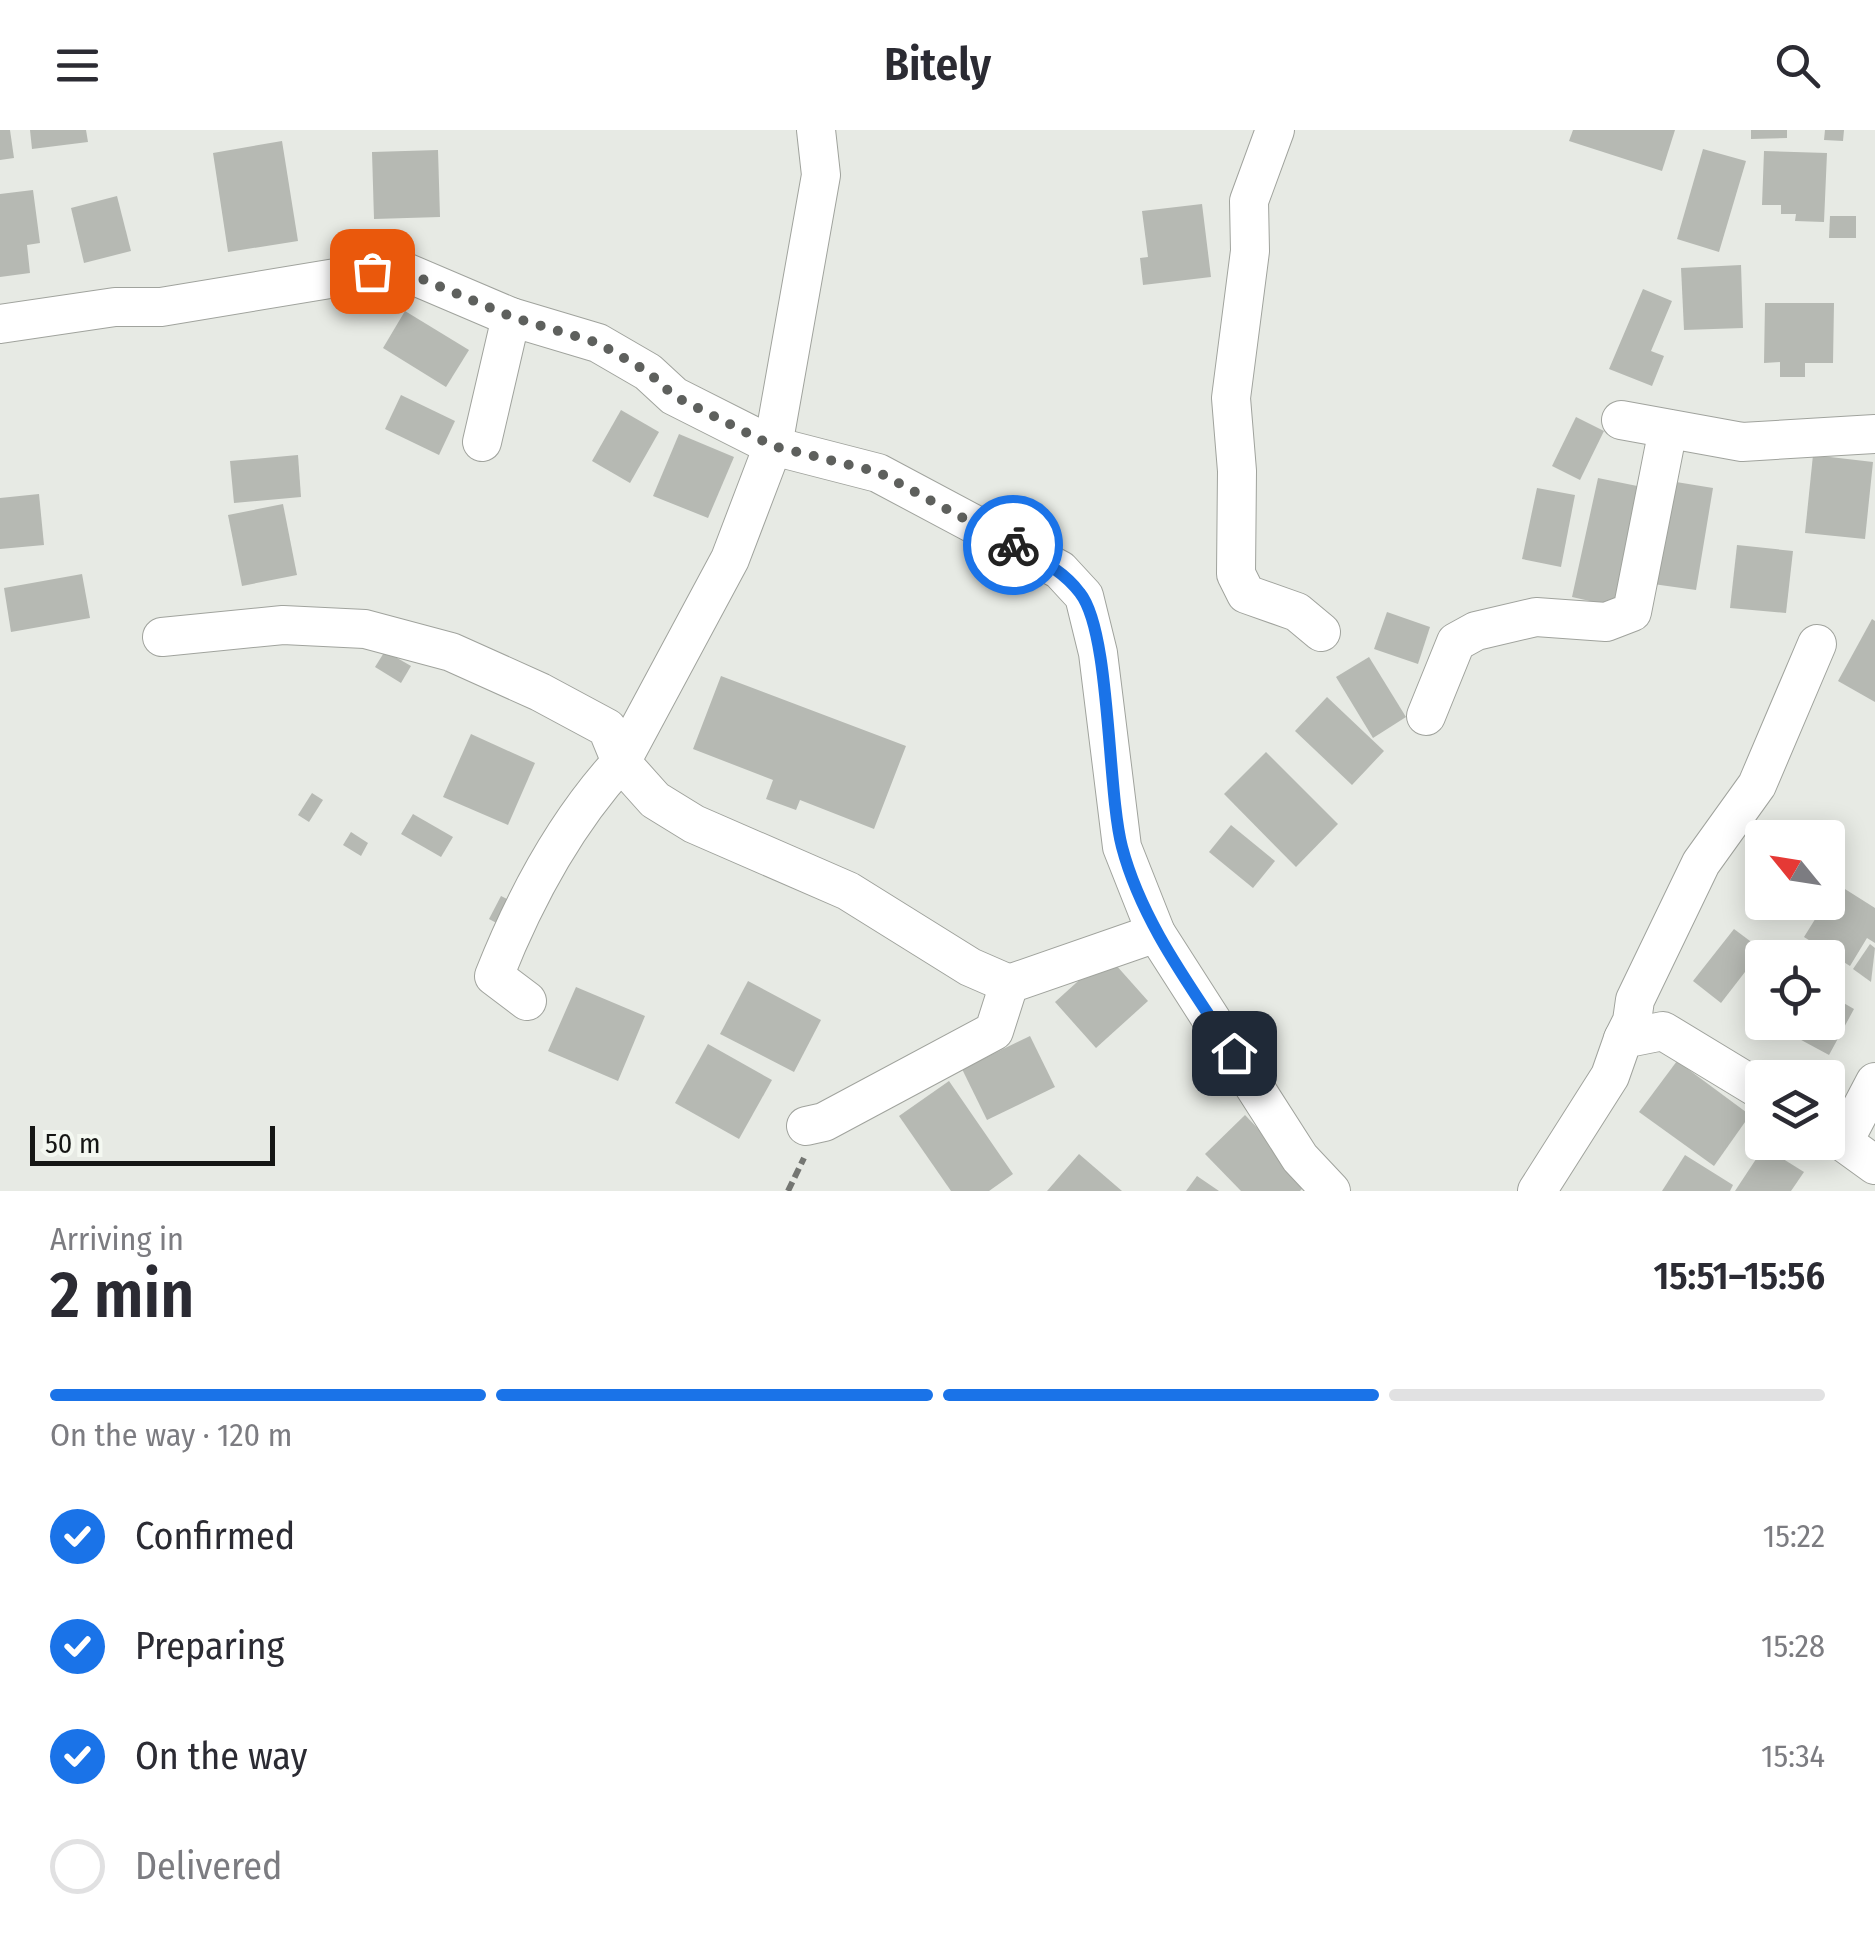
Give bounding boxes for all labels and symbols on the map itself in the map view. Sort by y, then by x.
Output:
pin [330,229,415,314]
courier [963,495,1063,595]
north arrow [1745,820,1845,920]
pin [1192,1011,1277,1096]
scale bar [30,1121,275,1166]

